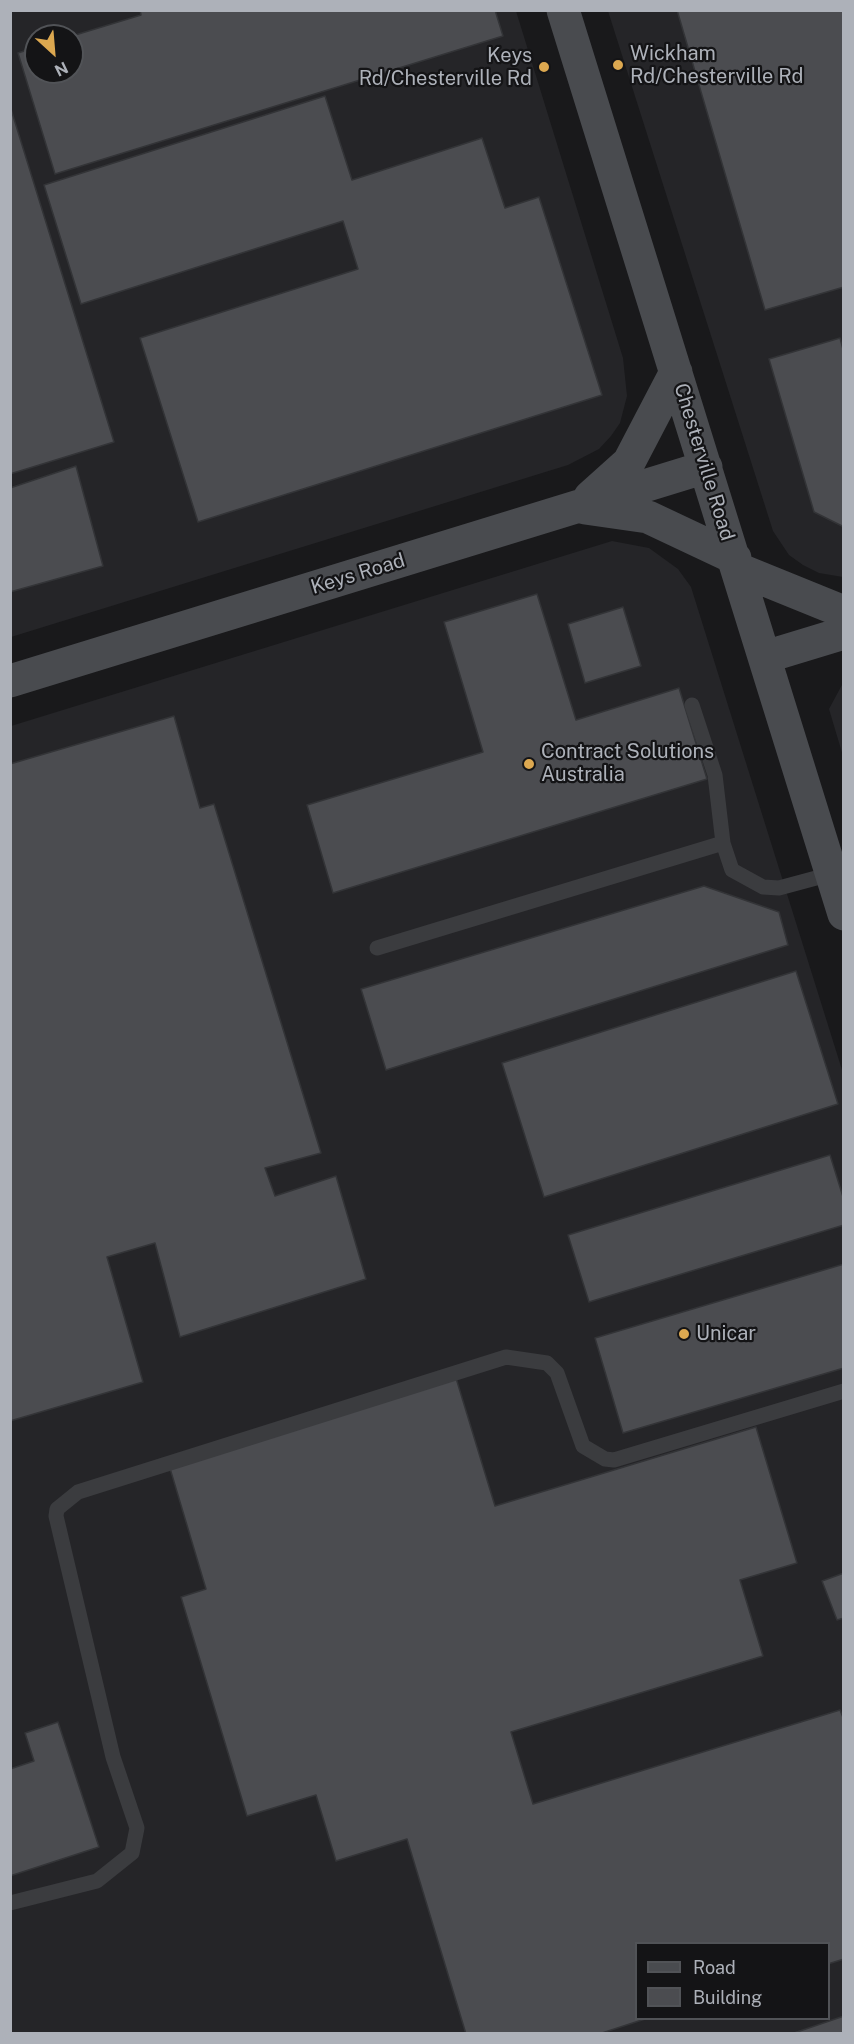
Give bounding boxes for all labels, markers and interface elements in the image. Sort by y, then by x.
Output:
north arrow [24,24,84,84]
place label: Wickham Rd/Chesterville Rd [630,42,803,89]
place label: Keys Rd/Chesterville Rd [359,44,532,91]
text: N [51,58,71,80]
marker: Wickham Rd/Chesterville Rd [611,58,625,72]
marker: Keys Rd/Chesterville Rd [537,60,551,74]
street label: Chesterville Road [669,380,739,544]
street label: Keys Road [308,548,408,600]
place label: Contract Solutions Australia [541,740,714,787]
marker: Contract Solutions Australia [522,757,536,771]
place label: Unicar [696,1322,756,1346]
marker: Unicar [677,1327,691,1341]
legend [635,1942,830,2020]
text: Road [693,1957,736,1978]
text: Building [693,1987,762,2008]

